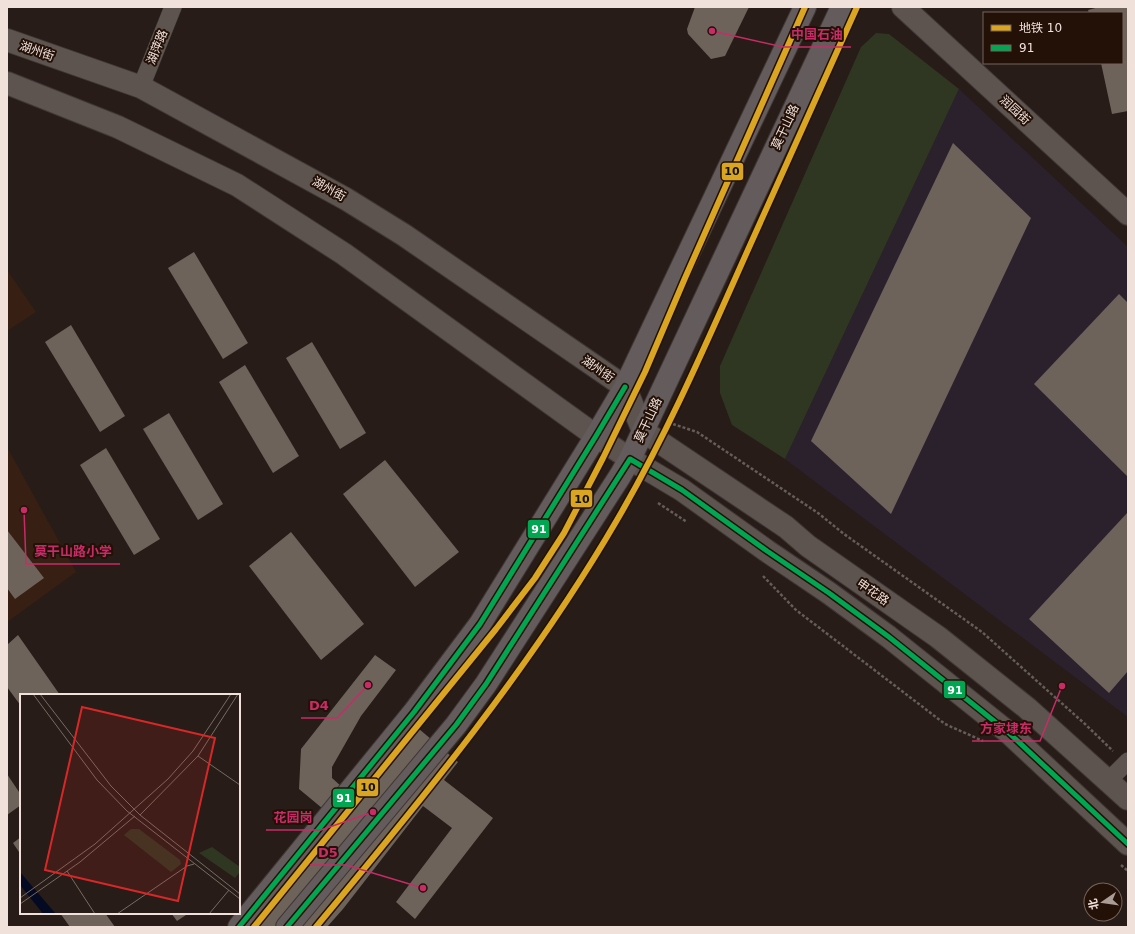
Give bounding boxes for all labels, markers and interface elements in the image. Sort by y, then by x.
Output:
legend [983,12,1123,64]
text: 地铁 10 [1019,21,1062,35]
callout: 中国石油 [783,22,851,47]
text: 中国石油 [791,27,843,42]
street label: 湖萍路 [144,28,170,66]
street label: 湖州街 [18,39,56,63]
text: 91 [1019,41,1034,55]
street label: 润园街 [997,93,1033,127]
street label: 莫干山路 [769,102,801,152]
line badge: 10 [721,162,744,181]
text: 10 [724,165,740,178]
street label: 湖州街 [310,174,348,204]
street label: 湖州街 [579,353,617,385]
street label: 莫干山路 [632,395,664,445]
line badge: 10 [570,489,593,508]
text: 10 [574,493,590,506]
line badge: 91 [527,519,550,539]
text: 91 [531,523,547,536]
callout: 莫干山路小学 [26,539,120,564]
text: 莫干山路小学 [34,544,112,559]
street label: 申花路 [854,576,892,608]
line badge: 91 [943,680,966,699]
text: 91 [947,684,963,697]
callout: D4 [301,693,337,718]
inset map [20,694,240,914]
text: D4 [309,698,329,713]
callout: 方家埭东 [972,716,1040,741]
text: 方家埭东 [980,721,1032,736]
line badge: 10 [356,778,379,797]
text: 10 [360,781,376,794]
line badge: 91 [332,788,355,808]
text: 91 [336,792,352,805]
callout: 花园岗 [266,805,321,830]
text: 花园岗 [273,810,313,825]
callout: D5 [310,840,346,865]
text: D5 [318,845,338,860]
north arrow [1083,882,1123,922]
text: 北 [1086,897,1101,911]

